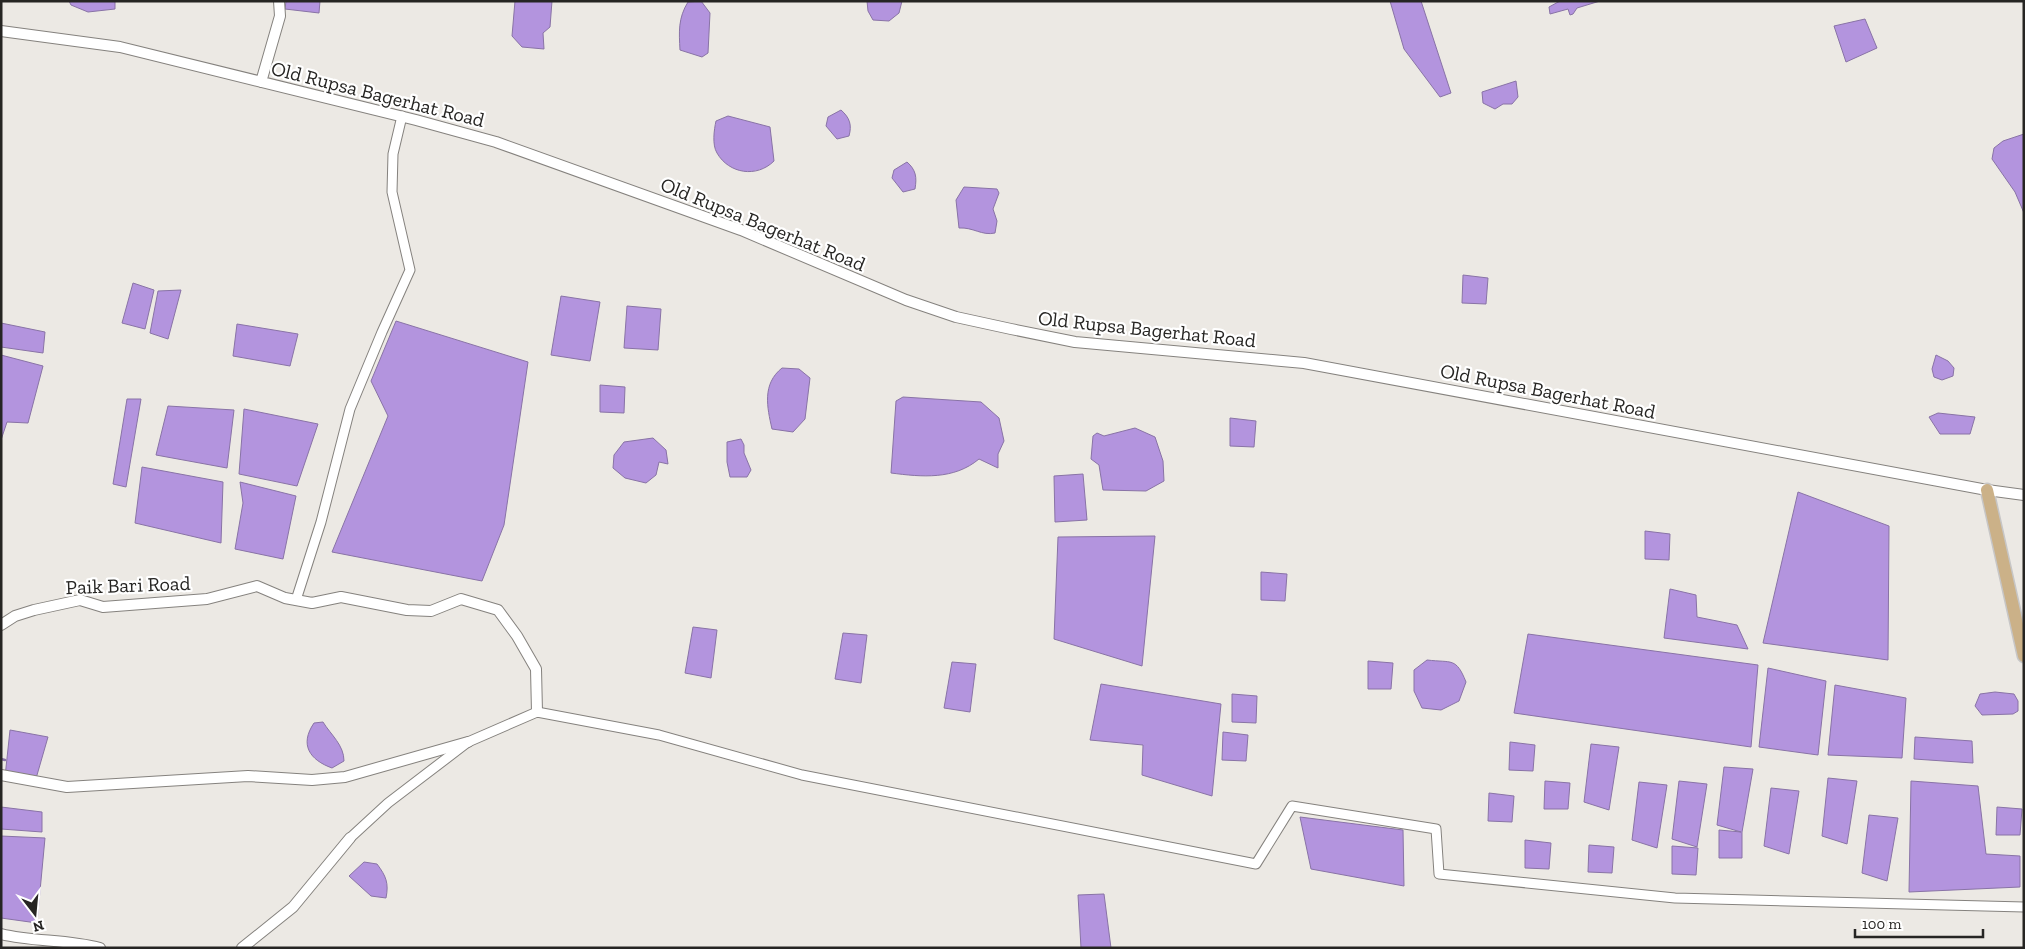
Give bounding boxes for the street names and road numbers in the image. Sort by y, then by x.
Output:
street label: Old Rupsa Bagerhat Road [269,56,487,132]
street label: Old Rupsa Bagerhat Road [657,172,869,276]
street label: Old Rupsa Bagerhat Road [1037,306,1257,352]
street label: Old Rupsa Bagerhat Road [1438,358,1658,424]
street label: Paik Bari Road [65,571,191,599]

